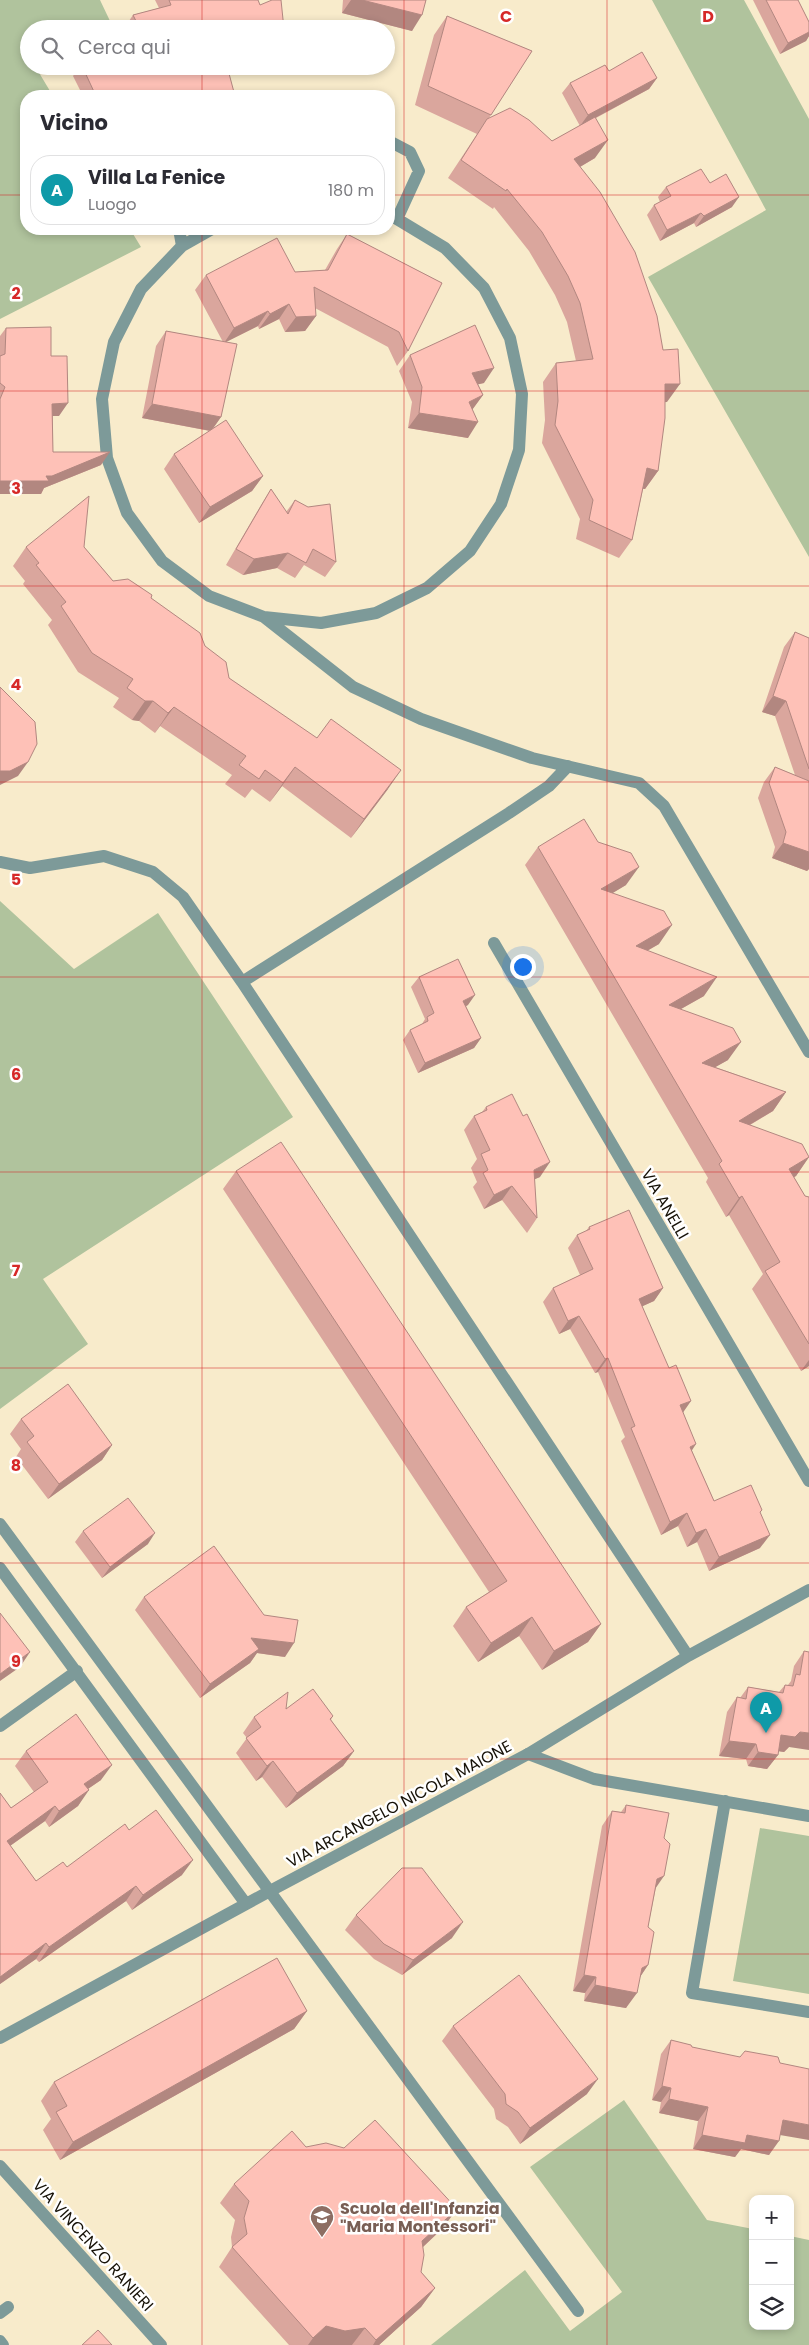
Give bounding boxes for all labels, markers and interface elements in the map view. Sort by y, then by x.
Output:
text: C [500,5,512,28]
text: D [702,5,714,28]
search box [20,20,395,75]
icon: search [38,34,66,62]
text: Cerca qui [78,34,171,61]
text: Vicino [40,108,108,137]
text: Villa La Fenice [88,164,225,191]
text: A [51,179,63,202]
text: 180 m [328,179,374,202]
text: Luogo [88,193,136,216]
text: 2 [11,282,21,305]
text: 3 [11,477,21,500]
text: 4 [11,673,22,696]
text: 5 [11,868,21,891]
your location [510,954,536,980]
text: 6 [11,1063,21,1086]
street label: VIA ANELLI [636,1165,694,1243]
text: 7 [12,1259,21,1282]
text: 8 [11,1454,21,1477]
text: 9 [11,1650,21,1673]
pin: A [750,1692,782,1733]
street label: VIA ARCANGELO NICOLA MAIONE [282,1735,516,1873]
street label: VIA VINCENZO RANIERI [27,2174,159,2316]
map controls [749,2195,794,2330]
button: + [749,2195,794,2240]
place label: Scuola dell'Infanzia "Maria Montessori" [340,2197,500,2238]
school or university icon: Scuola dell'Infanzia "Maria Montessori" [309,2204,335,2238]
button: − [749,2240,794,2285]
button: layers [749,2285,794,2330]

